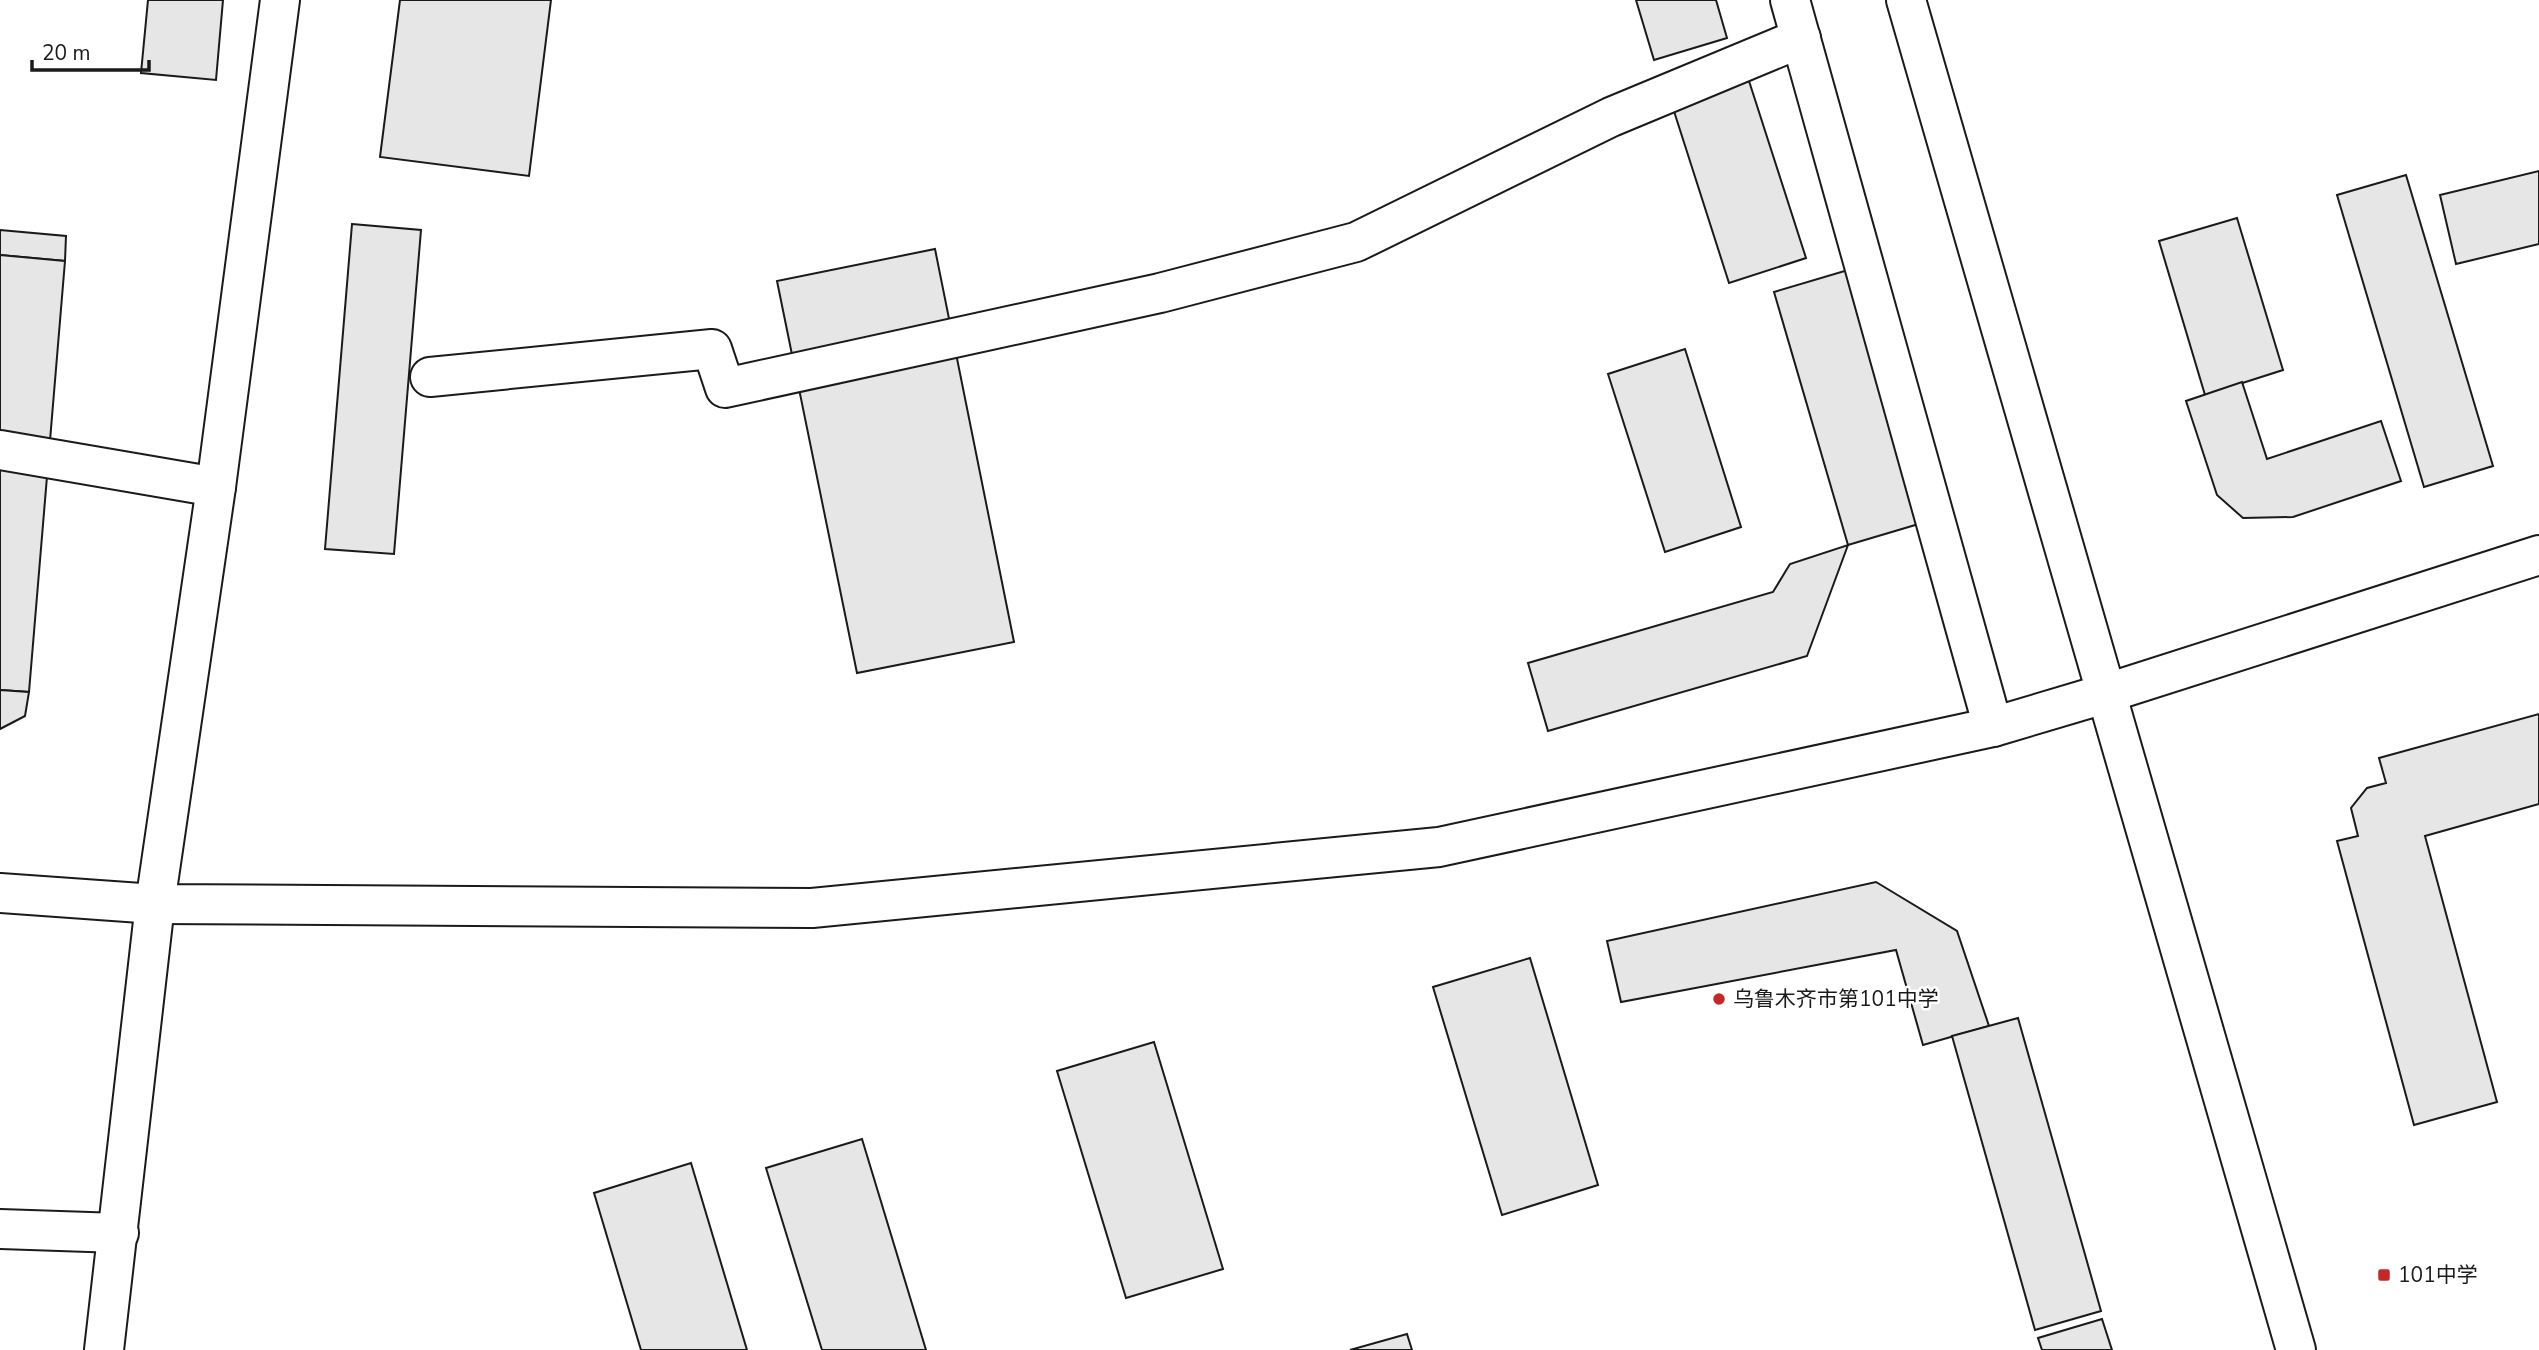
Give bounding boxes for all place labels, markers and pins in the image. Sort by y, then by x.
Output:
place label: 乌鲁木齐市第101中学 [1733,985,1939,1013]
marker: 乌鲁木齐市第101中学 [1711,991,1727,1007]
place label: 101中学 [2398,1261,2478,1289]
marker: 101中学 [2376,1267,2392,1283]

